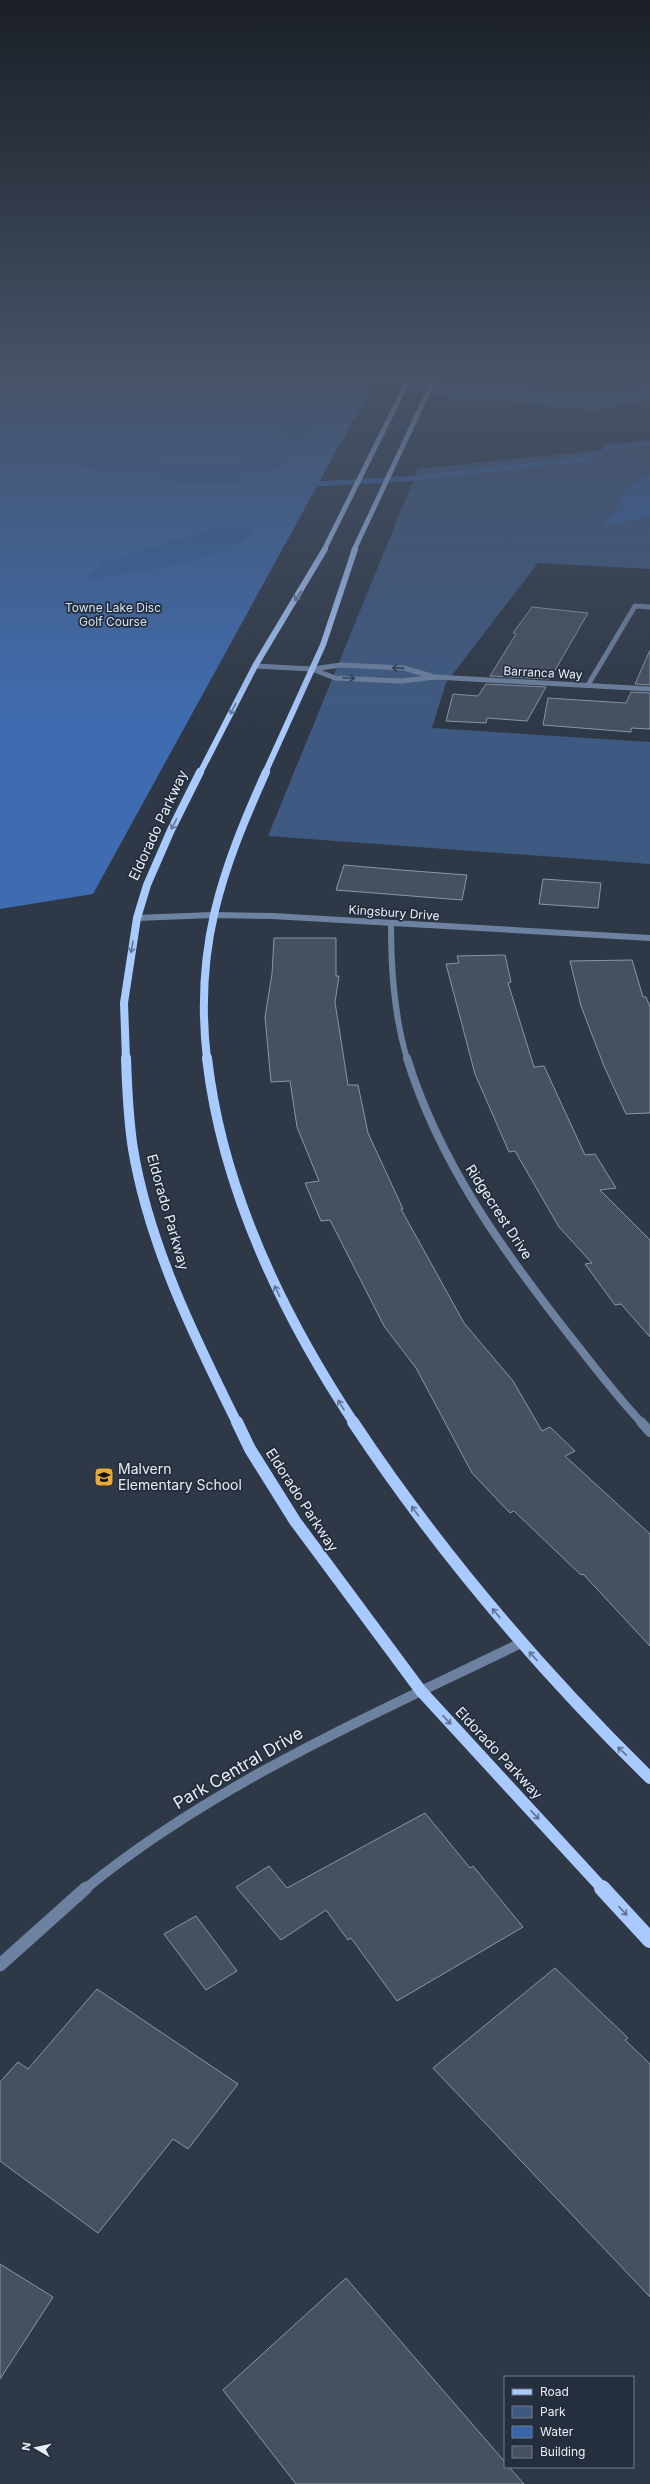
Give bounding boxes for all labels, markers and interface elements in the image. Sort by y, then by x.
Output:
one-way arrow [294,590,302,601]
park label: Towne Lake Disc Golf Course [65,600,161,629]
street label: Barranca Way [503,663,583,682]
one-way arrow [392,664,405,671]
one-way arrow [342,675,355,682]
one-way arrow [229,703,236,715]
street label: Eldorado Parkway [125,767,191,883]
one-way arrow [169,818,177,830]
street label: Kingsbury Drive [348,902,440,923]
one-way arrow [128,940,136,953]
street label: Eldorado Parkway [144,1152,193,1272]
street label: Ridgecrest Drive [462,1161,536,1262]
one-way arrow [273,1286,280,1298]
one-way arrow [337,1399,345,1410]
street label: Eldorado Parkway [263,1445,342,1555]
place label: Malvern Elementary School [118,1460,242,1493]
school or university icon: Malvern Elementary School [93,1466,115,1488]
one-way arrow [411,1506,419,1517]
one-way arrow [491,1608,500,1619]
one-way arrow [528,1651,537,1661]
street label: Eldorado Parkway [452,1703,547,1802]
one-way arrow [443,1714,452,1725]
street label: Park Central Drive [170,1723,306,1813]
one-way arrow [617,1746,627,1756]
one-way arrow [531,1810,540,1820]
one-way arrow [619,1906,628,1916]
legend [504,2376,634,2468]
text: Road [540,2384,569,2399]
text: Park [540,2404,566,2419]
text: Water [540,2424,574,2439]
north arrow [16,2428,56,2468]
text: N [19,2441,34,2452]
text: Building [540,2444,585,2459]

